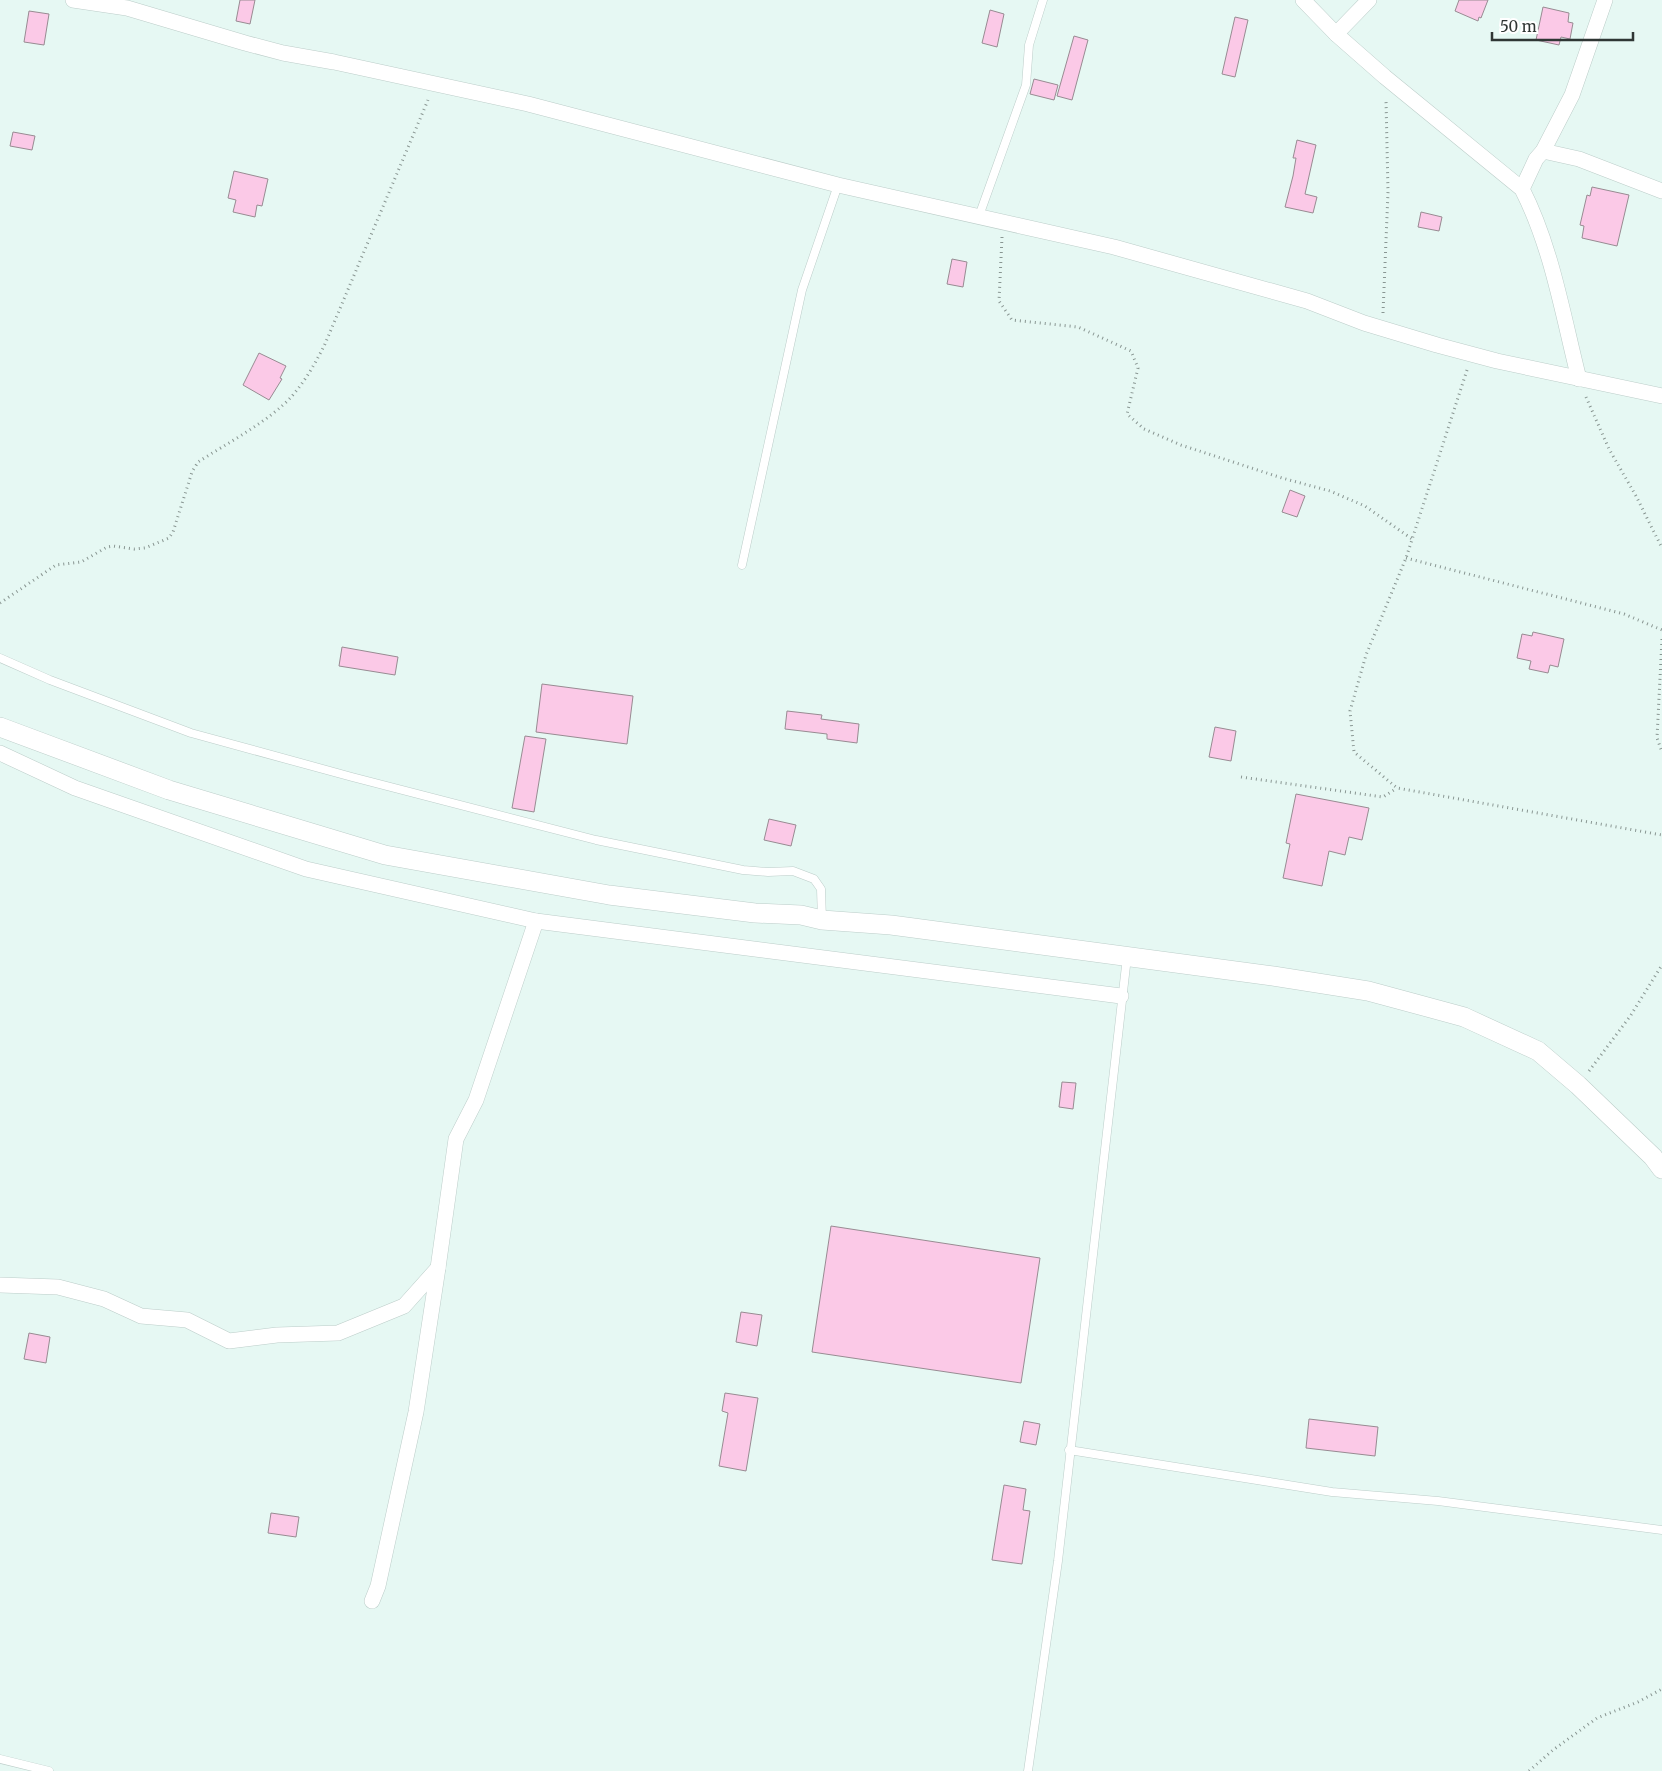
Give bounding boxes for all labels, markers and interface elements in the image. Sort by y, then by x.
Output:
scale bar [1492,10,1633,42]
text: 50 m [1500,17,1537,36]

